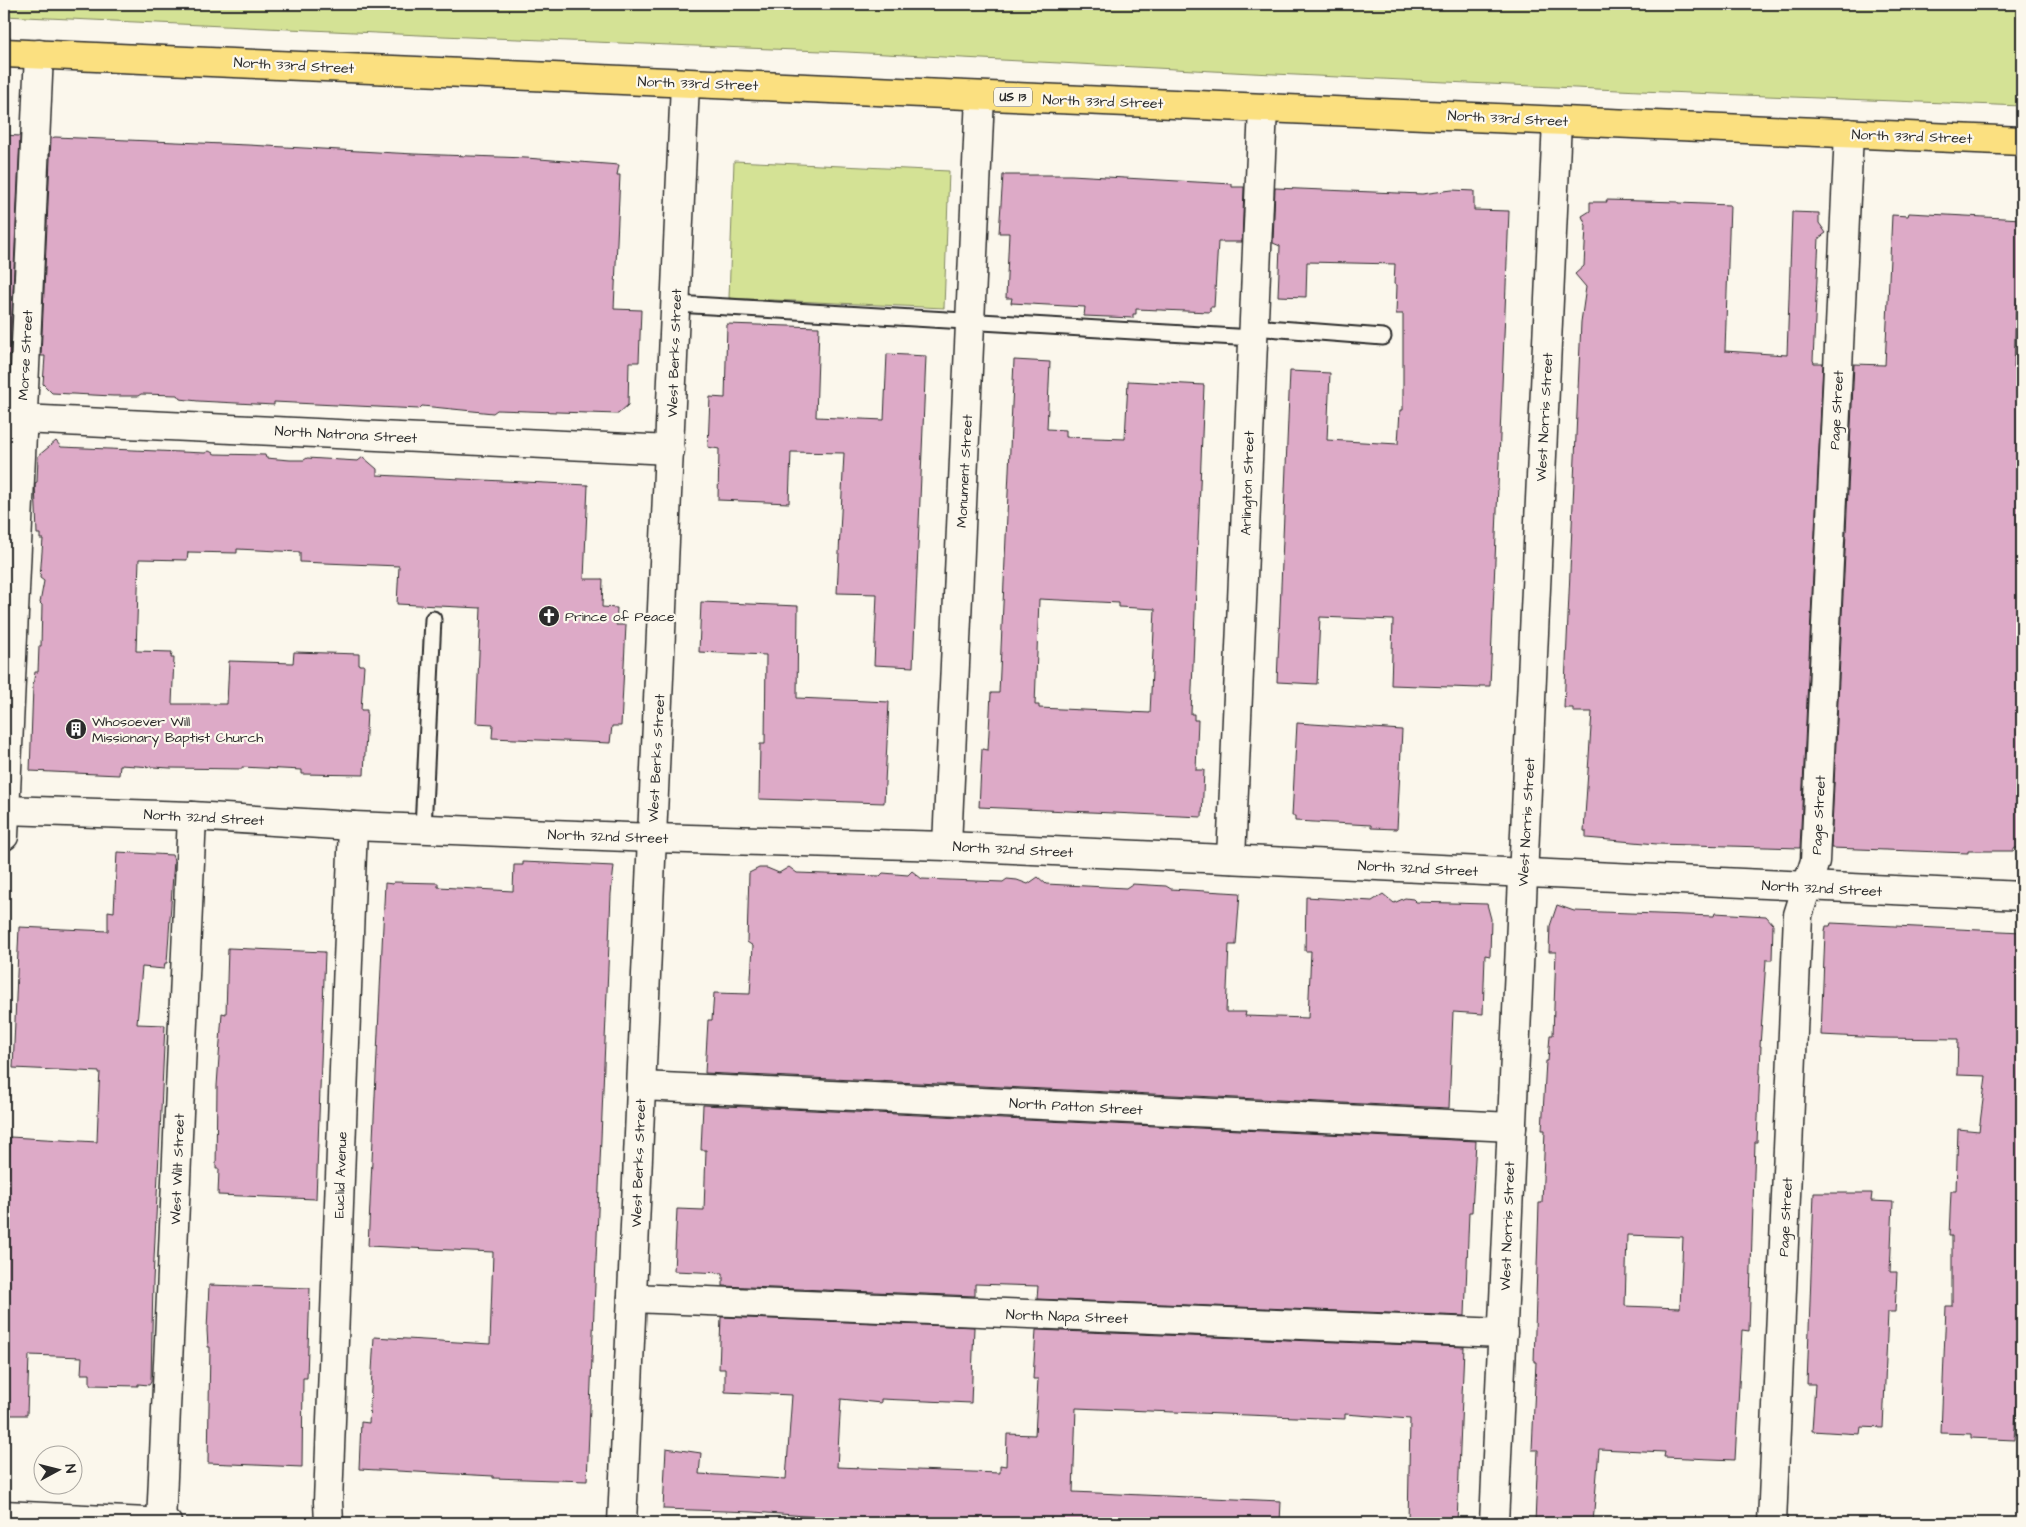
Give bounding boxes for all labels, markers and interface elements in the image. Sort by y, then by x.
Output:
street label: North 33rd Street [233,53,355,79]
street label: North 33rd Street [637,72,759,96]
road number: US 13 [994,88,1032,106]
street label: North 33rd Street [1042,90,1164,114]
street label: North 33rd Street [1447,106,1569,132]
street label: North 33rd Street [1851,125,1973,149]
street label: West Berks Street [663,288,687,418]
street label: Morse Street [14,309,38,401]
street label: West Norris Street [1532,352,1558,482]
street label: Page Street [1825,369,1849,450]
street label: Monument Street [952,414,978,528]
street label: North Natrona Street [274,421,418,449]
street label: Arlington Street [1236,430,1260,536]
church icon: Prince of Peace [537,604,561,628]
place label: Prince of Peace [565,607,675,627]
street label: West Berks Street [644,693,670,823]
place label: Whosoever Will Missionary Baptist Church [92,712,263,748]
building icon: Whosoever Will Missionary Baptist Church [64,717,88,741]
street label: West Norris Street [1514,757,1540,887]
street label: Page Street [1807,774,1831,855]
street label: North 32nd Street [143,805,265,831]
street label: North 32nd Street [547,825,669,849]
street label: North 32nd Street [952,837,1074,863]
street label: North 32nd Street [1357,856,1479,882]
street label: North 32nd Street [1761,876,1883,902]
street label: North Patton Street [1009,1094,1144,1120]
street label: West Berks Street [627,1098,651,1228]
street label: West Wilt Street [166,1113,190,1225]
street label: Euclid Avenue [329,1131,353,1219]
street label: West Norris Street [1496,1161,1520,1291]
street label: Page Street [1774,1176,1798,1257]
street label: North Napa Street [1006,1305,1129,1329]
north arrow [32,1444,82,1494]
text: N [59,1463,80,1474]

